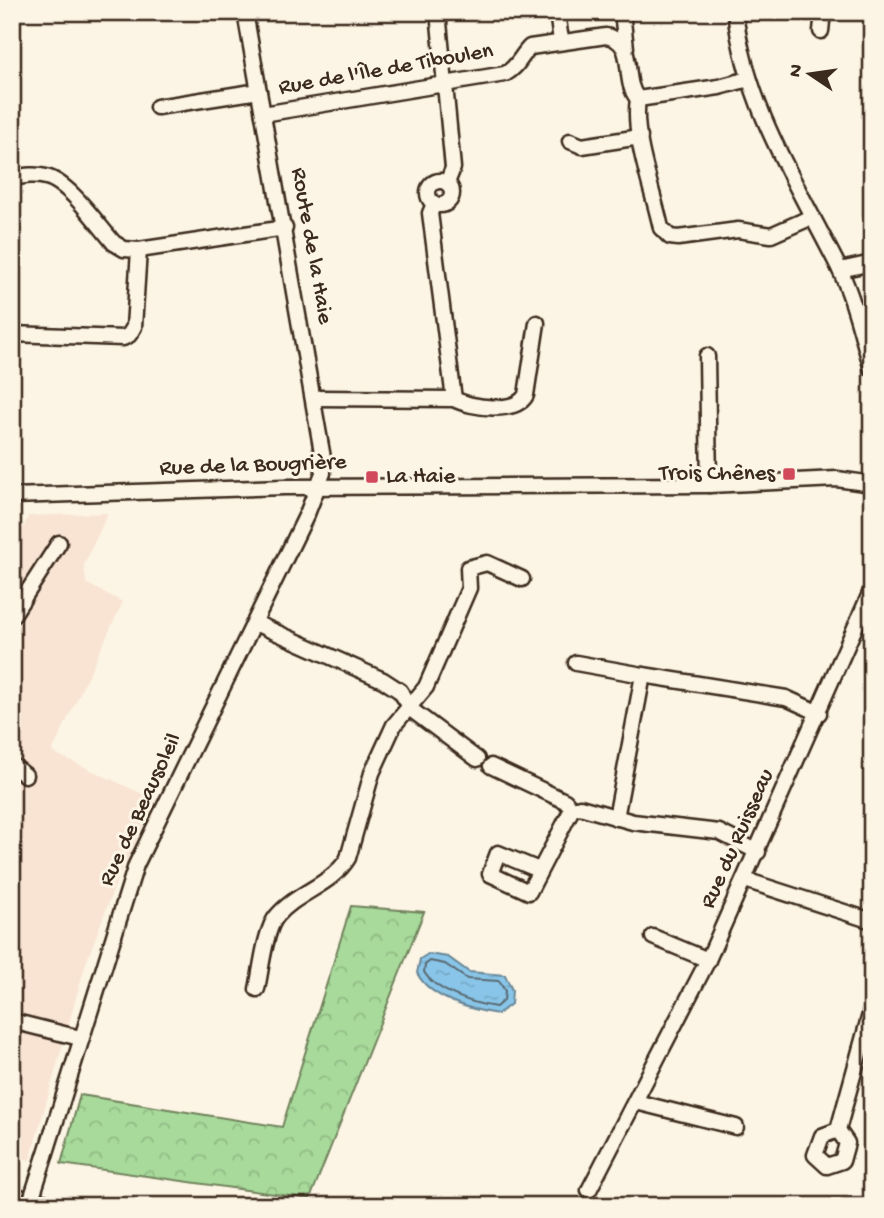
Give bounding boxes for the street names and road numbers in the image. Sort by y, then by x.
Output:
street label: Rue de l'Île de Tiboulen [277,38,495,102]
street label: Route de la Haie [284,166,338,327]
street label: Rue de la Bougrière [159,449,348,483]
street label: Rue de Beausoleil [94,729,188,891]
street label: Rue du Ruisseau [695,765,781,913]

